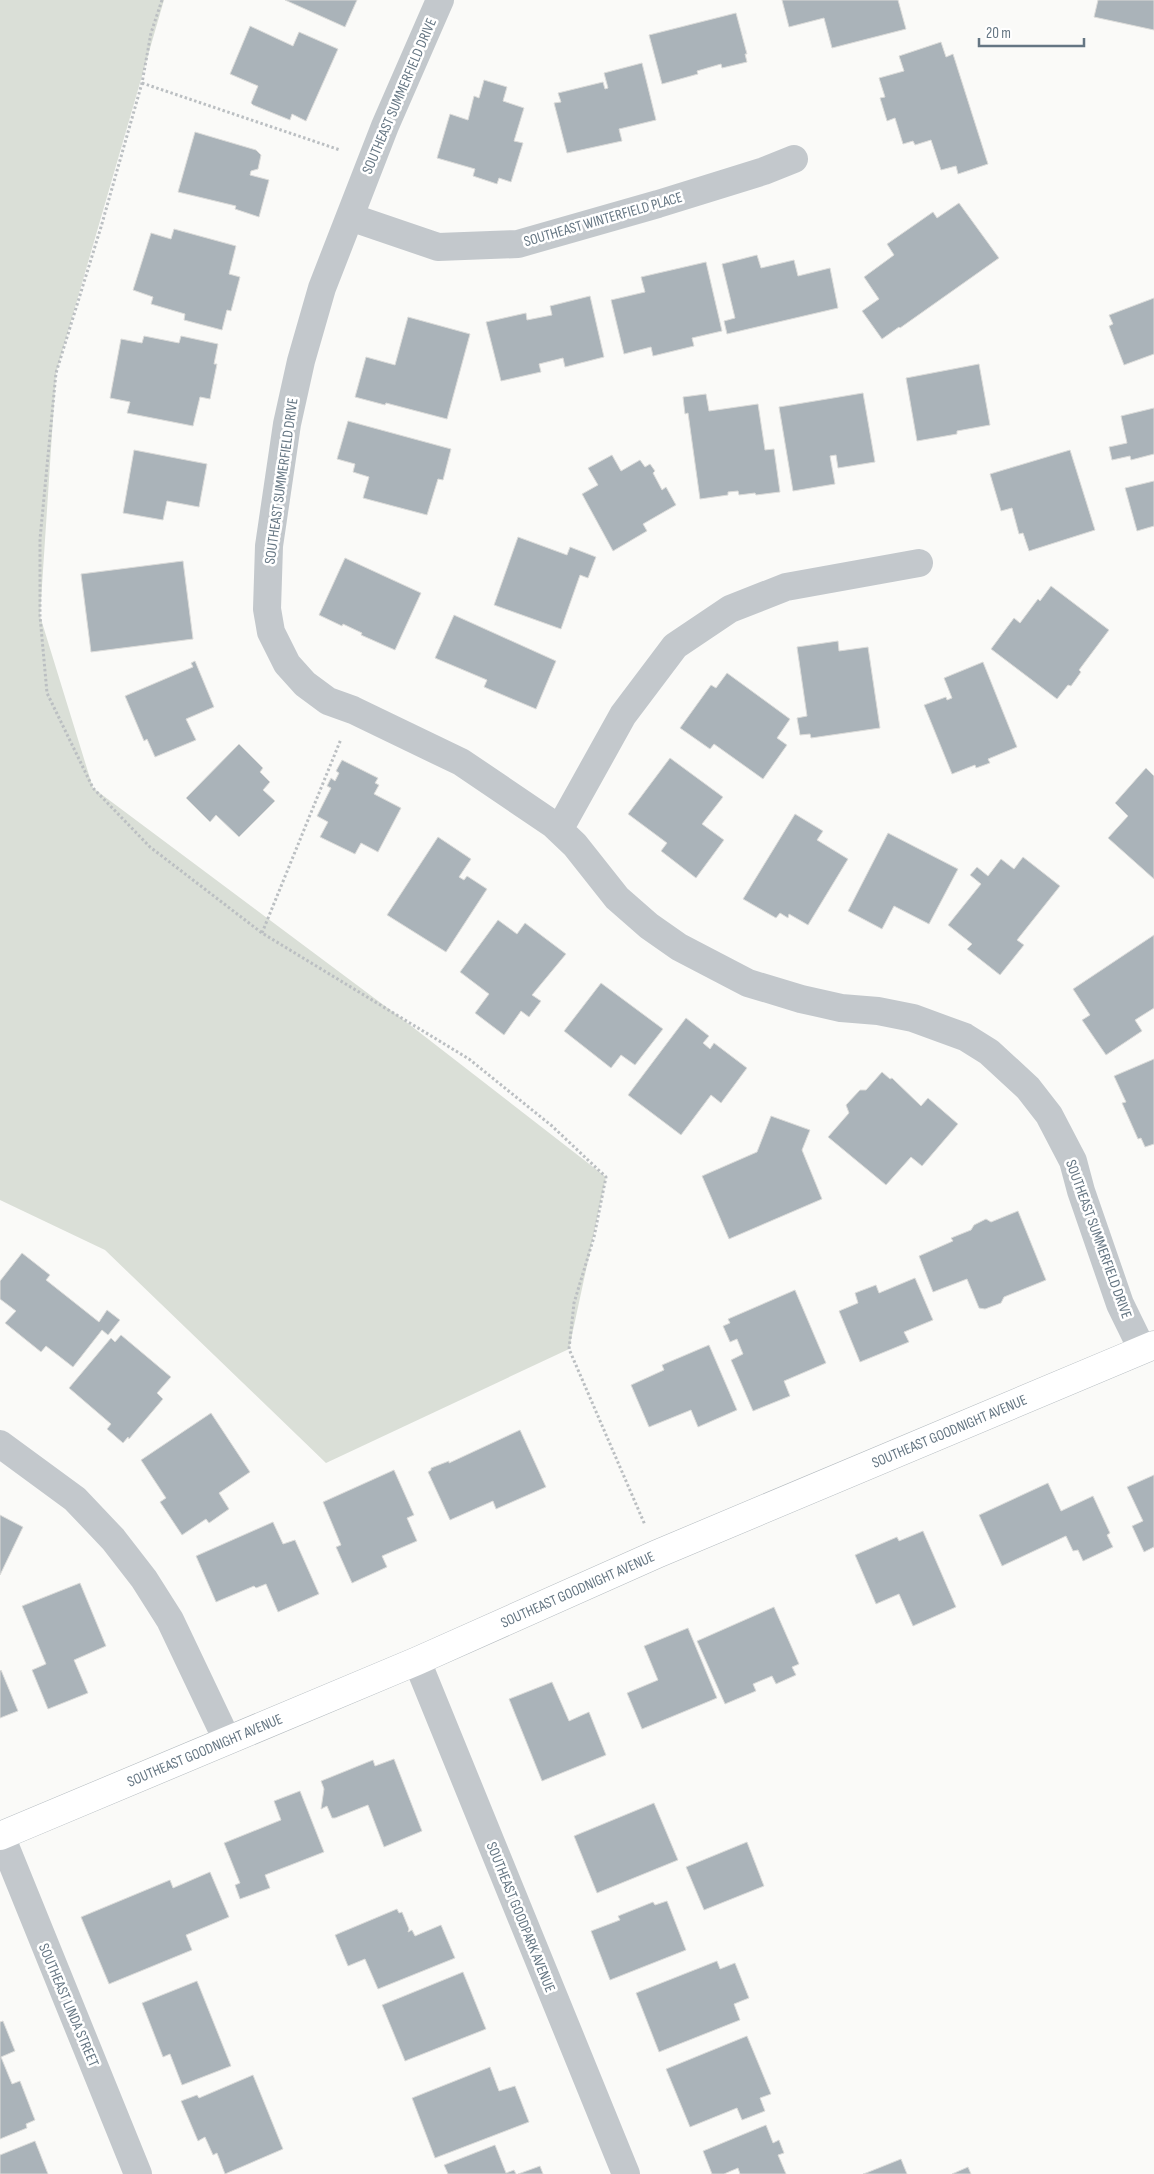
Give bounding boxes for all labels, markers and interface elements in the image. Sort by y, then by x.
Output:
street label: SOUTHEAST SUMMERFIELD DRIVE [358,15,441,177]
scale bar [979,15,1084,47]
text: 20 m [986,24,1011,43]
street label: SOUTHEAST WINTERFIELD PLACE [522,188,685,251]
street label: SOUTHEAST SUMMERFIELD DRIVE [260,397,303,565]
street label: SOUTHEAST SUMMERFIELD DRIVE [1061,1157,1136,1321]
street label: SOUTHEAST GOODNIGHT AVENUE [869,1391,1030,1473]
street label: SOUTHEAST GOODNIGHT AVENUE [498,1547,658,1632]
street label: SOUTHEAST GOODNIGHT AVENUE [124,1710,285,1792]
street label: SOUTHEAST GOODPARK AVENUE [482,1839,559,1995]
street label: SOUTHEAST LINDA STREET [34,1941,103,2070]

